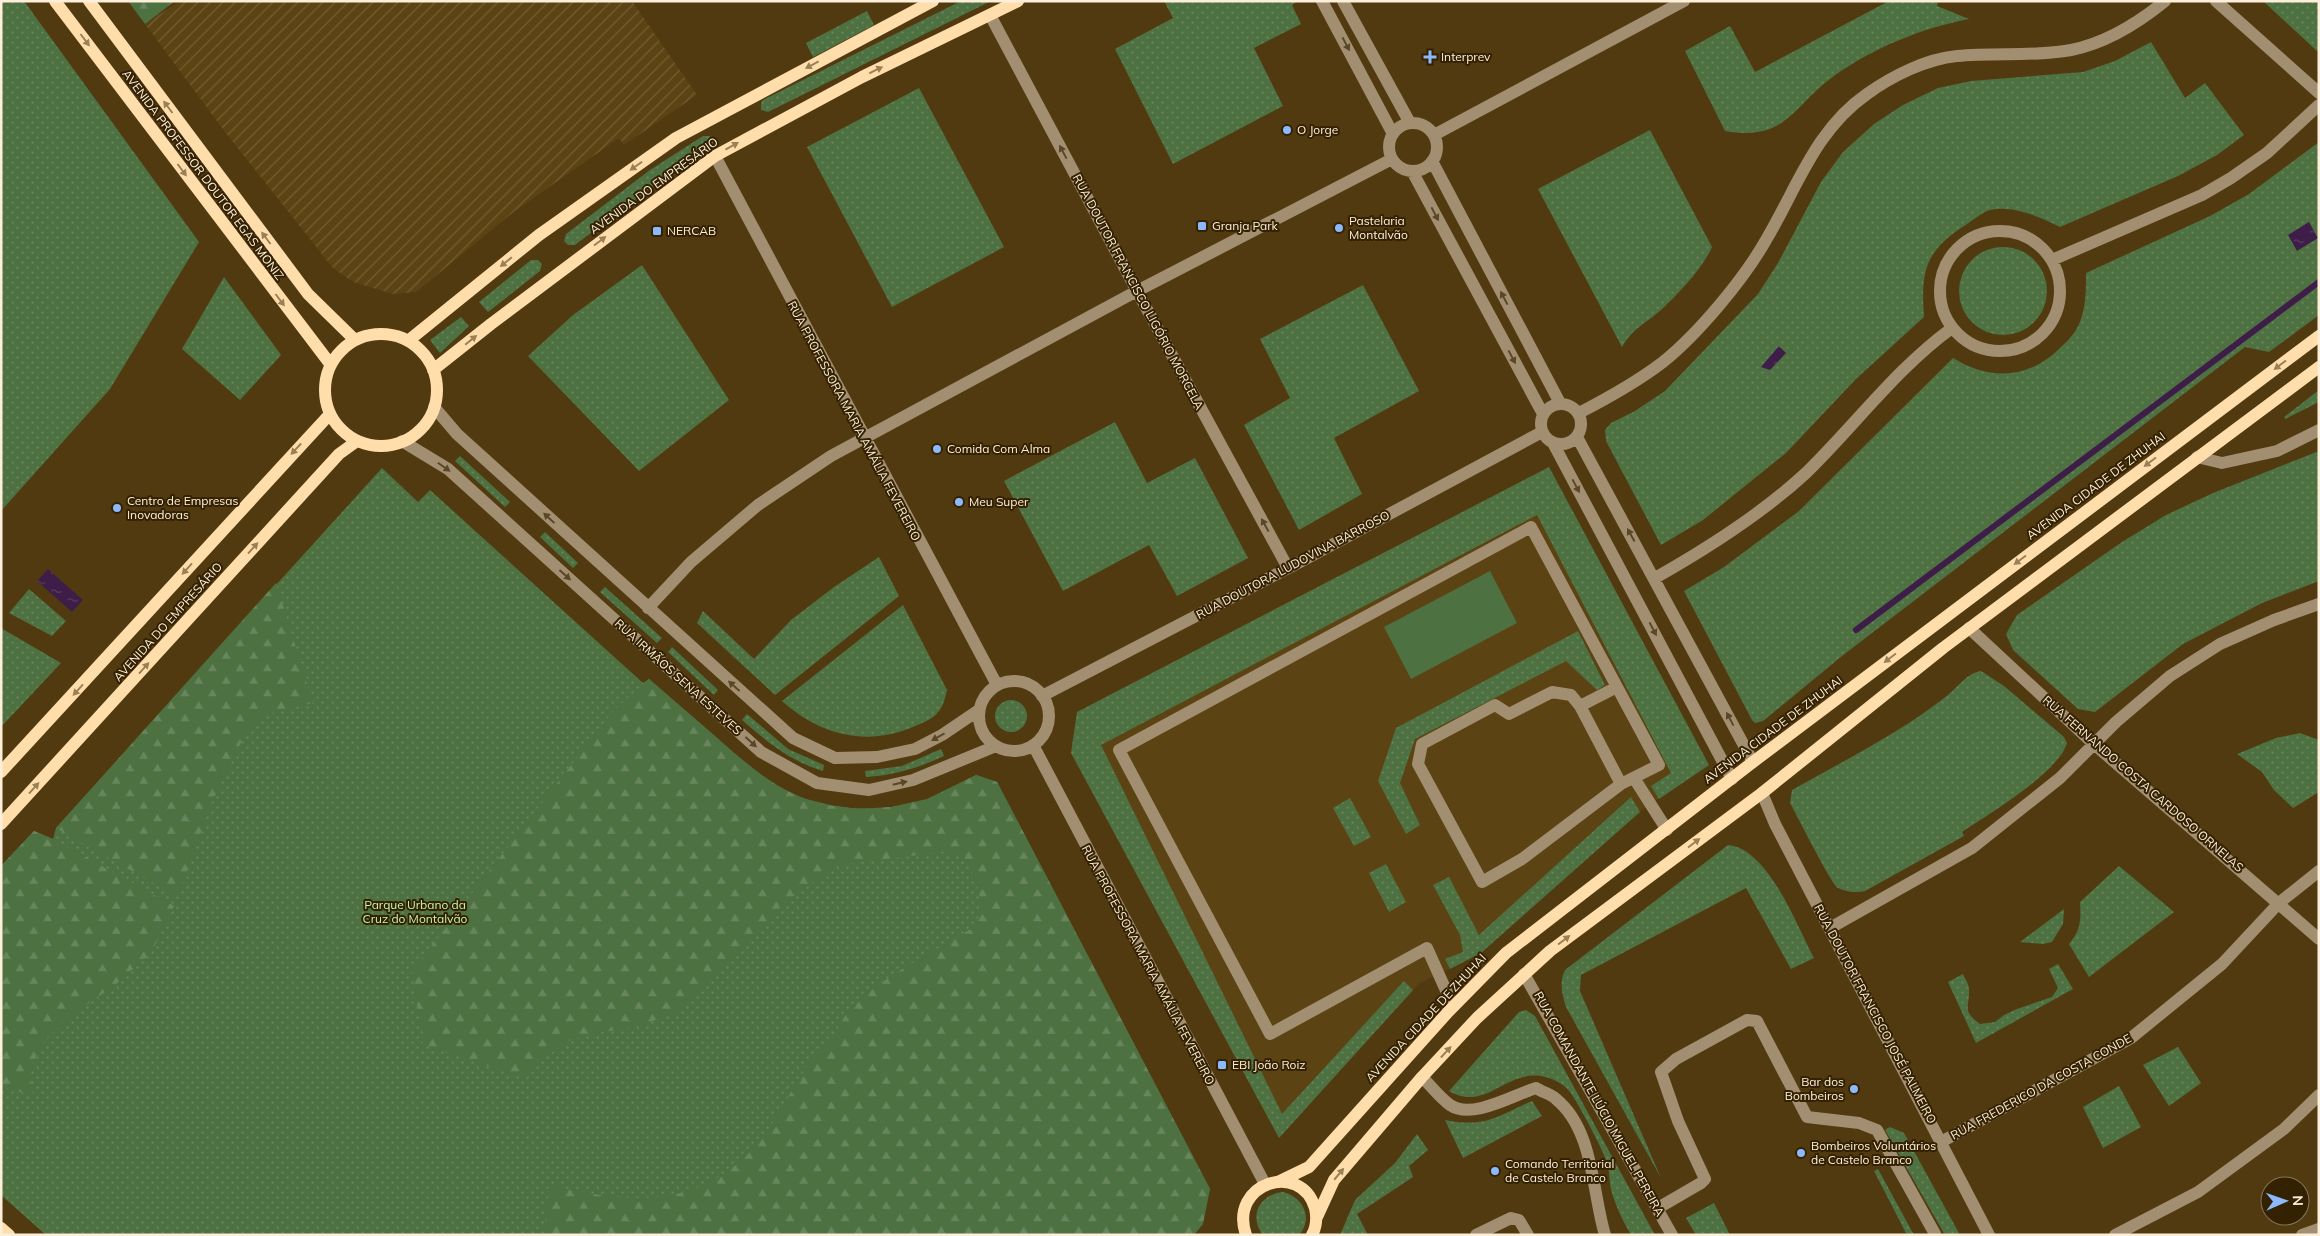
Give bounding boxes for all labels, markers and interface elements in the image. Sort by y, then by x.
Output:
one-way arrow [79,33,90,46]
one-way arrow [1342,36,1350,51]
place label: Interprev [1441,49,1491,64]
marker: Interprev [1423,50,1437,64]
one-way arrow [806,61,819,70]
one-way arrow [868,66,883,75]
street label: AVENIDA PROFESSOR DOUTOR EGAS MONIZ [119,67,287,283]
one-way arrow [163,101,174,114]
place label: O Jorge [1297,122,1338,137]
marker: O Jorge [1281,124,1293,136]
street label: AVENIDA DO EMPRESÁRIO [587,134,721,237]
one-way arrow [724,142,739,150]
one-way arrow [1059,144,1067,159]
one-way arrow [630,161,643,171]
one-way arrow [177,163,188,176]
street label: RUA DOUTOR FRANCISCO LIGÓRIO MORCELA [1070,171,1207,412]
one-way arrow [1431,206,1439,221]
place label: Pastelaria Montalvão [1349,213,1408,242]
place label: Granja Park [1212,218,1279,233]
marker: Granja Park [1196,220,1208,232]
marker: Pastelaria Montalvão [1333,222,1345,234]
place label: NERCAB [667,223,716,238]
marker: NERCAB [651,225,663,237]
one-way arrow [260,232,271,245]
one-way arrow [593,236,606,247]
one-way arrow [499,257,512,268]
one-way arrow [1500,291,1508,305]
one-way arrow [275,293,285,307]
street label: RUA PROFESSORA MARIA AMÁLIA FEVEREIRO [785,298,924,543]
one-way arrow [464,334,477,345]
one-way arrow [1508,350,1516,364]
one-way arrow [2273,360,2287,370]
street label: AVENIDA CIDADE DE ZHUHAI [2023,428,2168,543]
place label: Comida Com Alma [947,441,1050,456]
one-way arrow [290,443,302,455]
marker: Comida Com Alma [931,443,943,455]
one-way arrow [2144,457,2157,468]
one-way arrow [437,462,450,472]
one-way arrow [1572,478,1580,493]
place label: Centro de Empresas Inovadoras [127,493,238,522]
place label: Meu Super [969,494,1029,509]
marker: Meu Super [953,496,965,508]
marker: Centro de Empresas Inovadoras [111,502,123,514]
street label: RUA DOUTORA LUDOVINA BARROSO [1193,507,1392,622]
one-way arrow [543,512,555,524]
one-way arrow [1261,518,1269,533]
one-way arrow [1627,528,1635,543]
one-way arrow [248,542,259,555]
one-way arrow [2013,555,2027,565]
street label: AVENIDA DO EMPRESÁRIO [110,559,225,684]
one-way arrow [181,562,192,575]
one-way arrow [559,569,571,581]
street label: RUA IRMÃOS SENA ESTEVES [612,616,745,738]
one-way arrow [1649,622,1657,636]
one-way arrow [1883,653,1897,663]
one-way arrow [138,663,150,675]
street label: AVENIDA CIDADE DE ZHUHAI [1700,672,1845,787]
one-way arrow [729,680,741,692]
one-way arrow [72,684,84,696]
street label: RUA FERNANDO COSTA CARDOSO ORNELAS [2040,692,2247,875]
one-way arrow [1726,711,1734,726]
one-way arrow [931,733,946,741]
one-way arrow [744,737,757,748]
one-way arrow [893,779,908,787]
one-way arrow [28,783,40,795]
one-way arrow [1687,838,1701,848]
street label: RUA PROFESSORA MARIA AMÁLIA FEVEREIRO [1079,842,1218,1087]
park label: Parque Urbano da Cruz do Montalvão [363,897,468,926]
street label: RUA DOUTOR FRANCISCO JOSÉ PALMEIRO [1811,901,1940,1126]
one-way arrow [1557,935,1570,946]
street label: AVENIDA CIDADE DE ZHUHAI [1362,950,1489,1085]
street label: RUA COMANDANTE LÚCIO MIGUEL PEREIRA [1531,989,1668,1219]
street label: RUA FREDERICO DA COSTA CONDE [1948,1030,2134,1143]
one-way arrow [1440,1046,1452,1058]
place label: EBI João Roiz [1232,1057,1306,1072]
marker: EBI João Roiz [1216,1059,1228,1071]
place label: Bar dos Bombeiros [1785,1074,1844,1103]
marker: Bar dos Bombeiros [1848,1083,1860,1095]
place label: Bombeiros Voluntários de Castelo Branco [1811,1138,1936,1167]
marker: Bombeiros Voluntários de Castelo Branco [1795,1147,1807,1159]
place label: Comando Territorial de Castelo Branco [1505,1156,1614,1185]
marker: Comando Territorial de Castelo Branco [1489,1165,1501,1177]
one-way arrow [1333,1169,1345,1181]
north arrow [2260,1176,2310,1226]
text: N [2289,1195,2307,1206]

